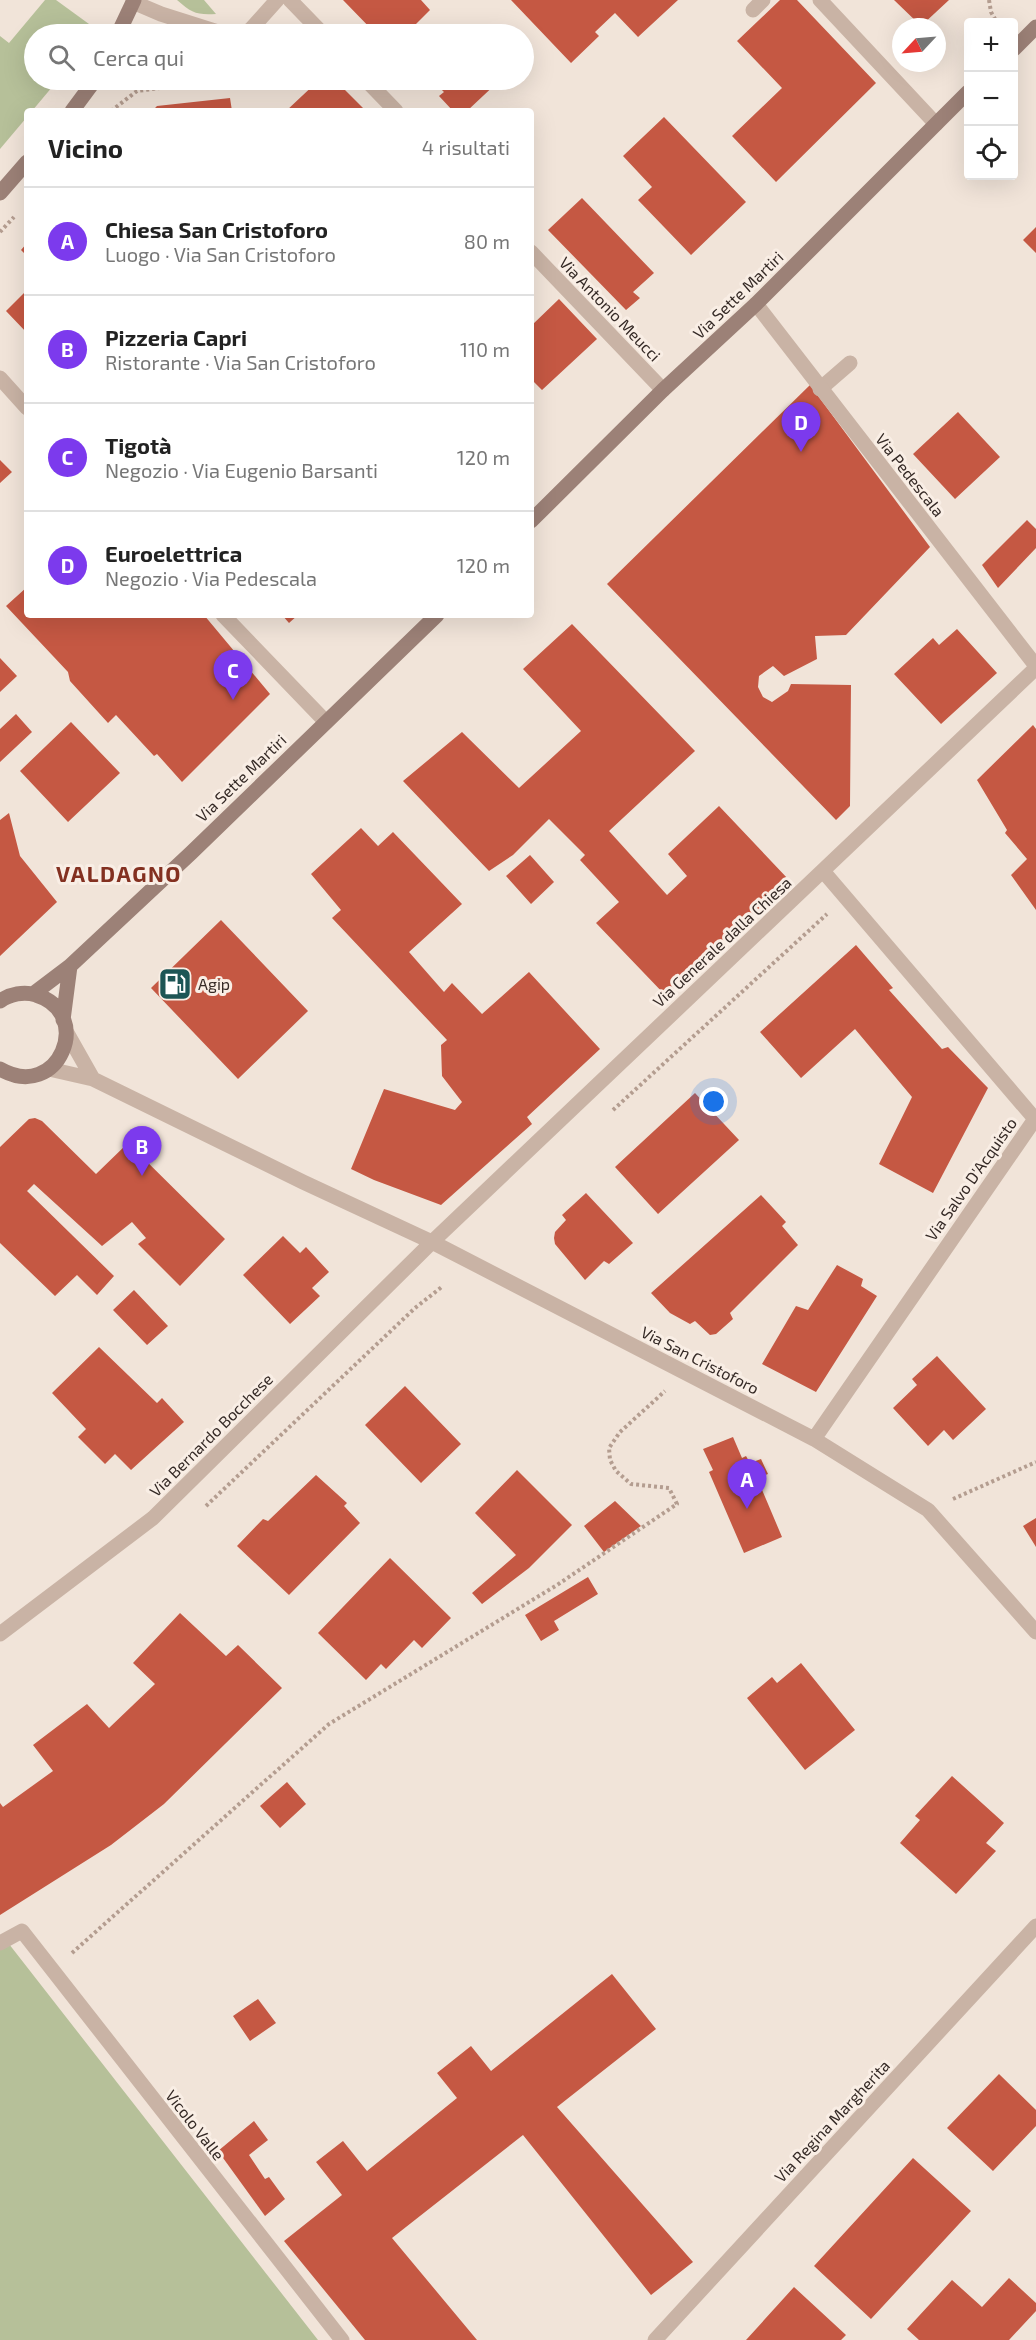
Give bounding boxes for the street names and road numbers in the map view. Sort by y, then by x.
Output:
street label: Via Sette Martiri [689,247,787,342]
street label: Via Antonio Meucci [556,253,665,365]
street label: Via Pedescala [872,429,949,520]
street label: Via Sette Martiri [192,730,290,825]
street label: Via Generale dalla Chiesa [648,872,795,1011]
street label: Via Salvo D'Acquisto [921,1114,1020,1244]
street label: Via San Cristoforo [638,1322,762,1397]
street label: Via Bernardo Bocchese [145,1369,276,1500]
street label: Via Regina Margherita [770,2056,893,2186]
street label: Vicolo Valle [162,2086,229,2164]

